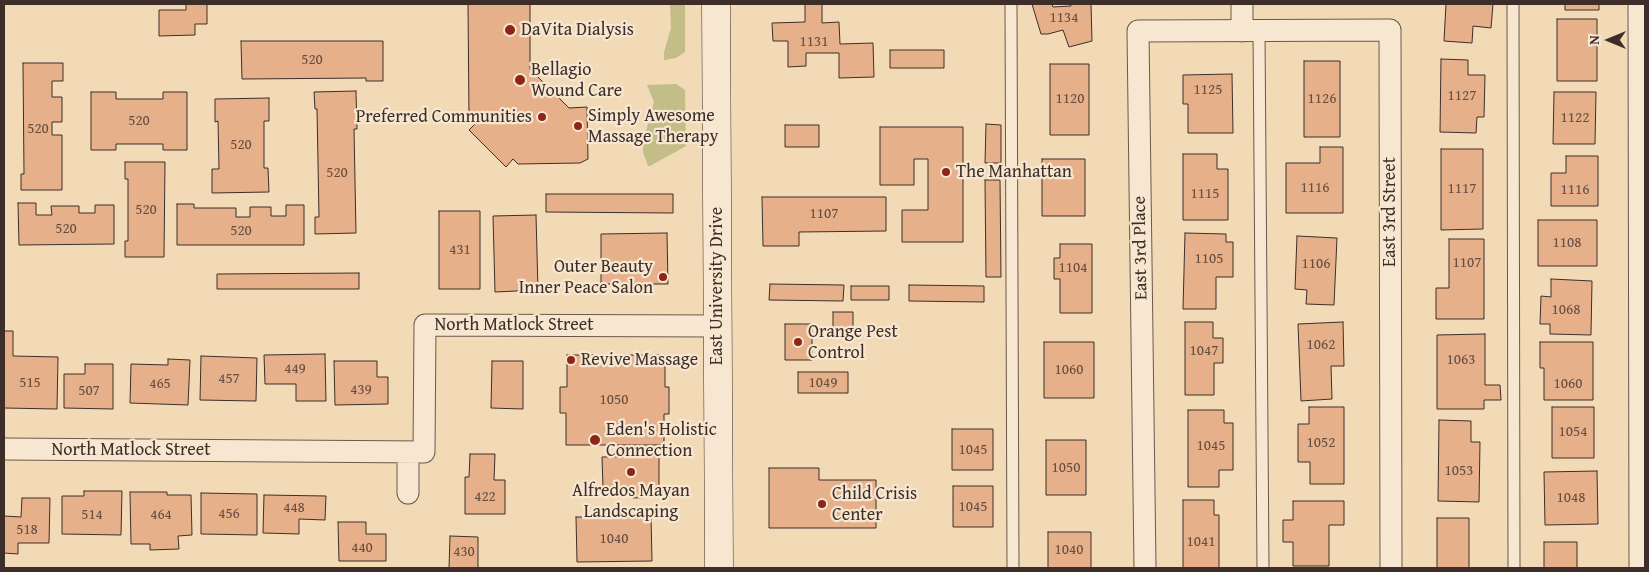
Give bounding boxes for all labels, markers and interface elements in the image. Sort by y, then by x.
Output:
house number: 1134 [1050,9,1078,27]
north arrow [1584,15,1634,65]
place label: DaVita Dialysis [521,19,634,41]
marker: DaVita Dialysis [503,23,517,37]
house number: 1131 [800,33,828,51]
text: N [1584,35,1604,45]
house number: 520 [301,51,323,69]
place label: Bellagio Wound Care [531,59,622,102]
marker: Bellagio Wound Care [513,73,527,87]
house number: 1125 [1194,81,1222,99]
house number: 1127 [1448,87,1476,105]
house number: 1120 [1056,90,1084,108]
house number: 1126 [1308,90,1336,108]
place label: Simply Awesome Massage Therapy [588,105,718,148]
place label: Preferred Communities [356,106,532,128]
house number: 1122 [1561,109,1589,127]
marker: Preferred Communities [536,111,548,123]
house number: 520 [128,112,150,130]
house number: 520 [27,120,49,138]
marker: Simply Awesome Massage Therapy [572,120,584,132]
house number: 520 [230,136,252,154]
street label: East 3rd Street [1379,157,1401,267]
place label: The Manhattan [956,161,1072,183]
house number: 520 [326,164,348,182]
marker: The Manhattan [940,166,952,178]
house number: 1116 [1301,179,1329,197]
house number: 1117 [1448,180,1476,198]
house number: 1116 [1561,181,1589,199]
house number: 1115 [1191,185,1219,203]
street label: East 3rd Place [1129,196,1153,300]
house number: 520 [135,201,157,219]
house number: 1107 [810,205,838,223]
street label: East University Drive [706,207,728,365]
house number: 520 [55,220,77,238]
house number: 520 [230,222,252,240]
house number: 1108 [1553,234,1581,252]
house number: 431 [449,241,471,259]
house number: 1105 [1195,250,1223,268]
house number: 1107 [1453,254,1481,272]
house number: 1106 [1302,255,1330,273]
place label: Outer Beauty Inner Peace Salon [519,256,653,298]
house number: 1104 [1059,259,1087,277]
marker: Outer Beauty Inner Peace Salon [657,271,669,283]
house number: 1068 [1552,301,1580,319]
street label: North Matlock Street [434,314,594,336]
place label: Orange Pest Control [808,321,898,364]
marker: Orange Pest Control [792,336,804,348]
house number: 1062 [1307,336,1335,354]
house number: 1047 [1190,342,1218,360]
place label: Revive Massage [581,349,698,371]
house number: 1063 [1447,351,1475,369]
marker: Revive Massage [565,354,577,366]
house number: 449 [284,360,306,378]
house number: 1060 [1055,361,1083,379]
house number: 457 [218,370,240,388]
house number: 515 [19,374,41,392]
house number: 1049 [809,374,837,392]
house number: 465 [149,375,171,393]
house number: 1060 [1554,375,1582,393]
house number: 439 [350,381,372,399]
house number: 507 [78,382,100,400]
house number: 1050 [600,391,628,409]
place label: Eden's Holistic Connection [606,419,717,462]
house number: 1054 [1559,423,1587,441]
marker: Eden's Holistic Connection [588,433,602,447]
house number: 1052 [1307,434,1335,452]
house number: 1045 [1197,437,1225,455]
street label: North Matlock Street [51,439,211,461]
house number: 1045 [959,441,987,459]
house number: 1050 [1052,459,1080,477]
house number: 1053 [1445,462,1473,480]
marker: Alfredos Mayan Landscaping [625,466,637,478]
place label: Alfredos Mayan Landscaping [572,480,690,522]
place label: Child Crisis Center [832,483,917,526]
house number: 422 [474,488,496,506]
house number: 1048 [1557,489,1585,507]
marker: Child Crisis Center [816,498,828,510]
house number: 1045 [959,498,987,516]
house number: 448 [283,499,305,517]
house number: 456 [218,505,240,523]
house number: 514 [81,506,103,524]
house number: 464 [150,506,172,524]
house number: 518 [16,521,38,539]
house number: 1040 [600,530,628,548]
house number: 1041 [1187,533,1215,551]
house number: 440 [351,539,373,557]
house number: 1040 [1055,541,1083,559]
house number: 430 [453,543,475,561]

